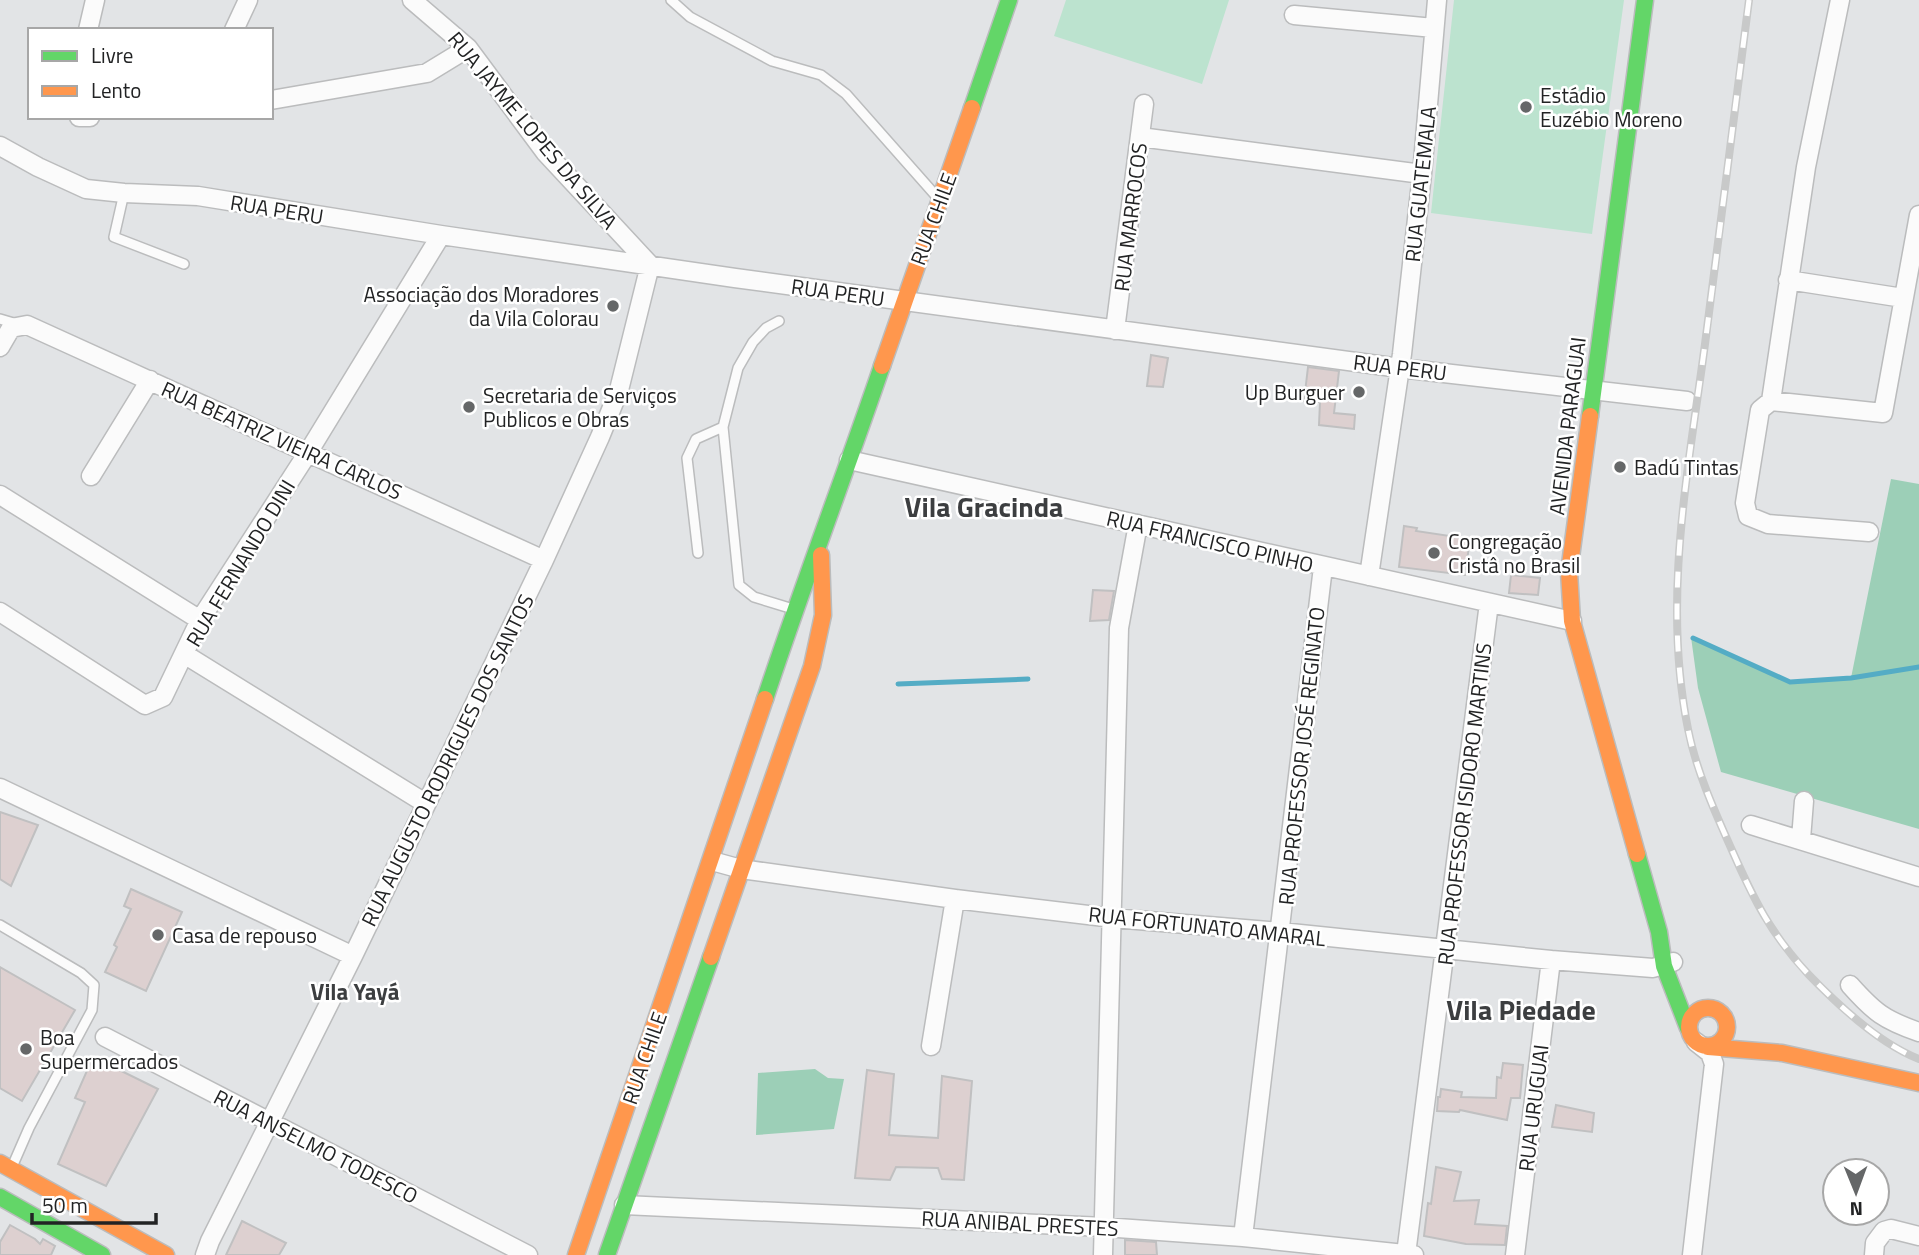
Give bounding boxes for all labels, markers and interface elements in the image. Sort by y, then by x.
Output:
street label: RUA JAYME LOPES DA SILVA [441,24,626,236]
legend [28,28,273,119]
text: Livre [91,39,133,71]
text: Lento [91,74,141,106]
place label: Estádio Euzébio Moreno [1540,79,1683,135]
marker: Estádio Euzébio Moreno [1518,99,1534,115]
street label: RUA GUATEMALA [1396,104,1444,264]
street label: RUA MARROCOS [1105,141,1155,293]
street label: RUA CHILE [902,168,964,270]
street label: RUA PERU [228,186,326,232]
street label: RUA PERU [789,270,887,314]
place label: Associação dos Moradores da Vila Colorau [364,278,599,334]
marker: Associação dos Moradores da Vila Colorau [605,298,621,314]
street label: AVENIDA PARAGUAI [1540,335,1594,517]
street label: RUA PERU [1351,345,1449,389]
street label: RUA BEATRIZ VIEIRA CARLOS [157,372,407,508]
place label: Up Burguer [1245,376,1345,408]
place label: Secretaria de Serviços Publicos e Obras [483,379,677,435]
marker: Up Burguer [1351,384,1367,400]
marker: Secretaria de Serviços Publicos e Obras [461,399,477,415]
place label: Badú Tintas [1634,451,1739,483]
marker: Badú Tintas [1612,459,1628,475]
street label: RUA FERNANDO DINI [177,473,303,653]
district label: Vila Gracinda [905,485,1063,528]
street label: RUA FRANCISCO PINHO [1103,502,1317,580]
place label: Congregação Cristâ no Brasil [1448,525,1580,581]
marker: Congregação Cristâ no Brasil [1426,545,1442,561]
street label: RUA AUGUSTO RODRIGUES DOS SANTOS [352,589,542,931]
street label: RUA PROFESSOR JOSÉ REGINATO [1269,605,1333,907]
street label: RUA PROFESSOR ISIDORO MARTINS [1428,641,1500,967]
street label: RUA FORTUNATO AMARAL [1087,898,1327,954]
place label: Casa de repouso [172,919,317,951]
marker: Casa de repouso [150,927,166,943]
district label: Vila Yayá [311,974,399,1009]
district label: Vila Piedade [1446,988,1596,1031]
street label: RUA CHILE [613,1007,675,1109]
place label: Boa Supermercados [40,1021,178,1077]
marker: Boa Supermercados [18,1041,34,1057]
street label: RUA URUGUAI [1509,1043,1557,1173]
street label: RUA ANSELMO TODESCO [208,1081,424,1211]
north arrow [1821,1157,1891,1227]
scale bar [32,1182,156,1226]
text: 50 m [42,1189,88,1221]
text: N [1849,1195,1863,1224]
street label: RUA ANIBAL PRESTES [921,1202,1119,1244]

